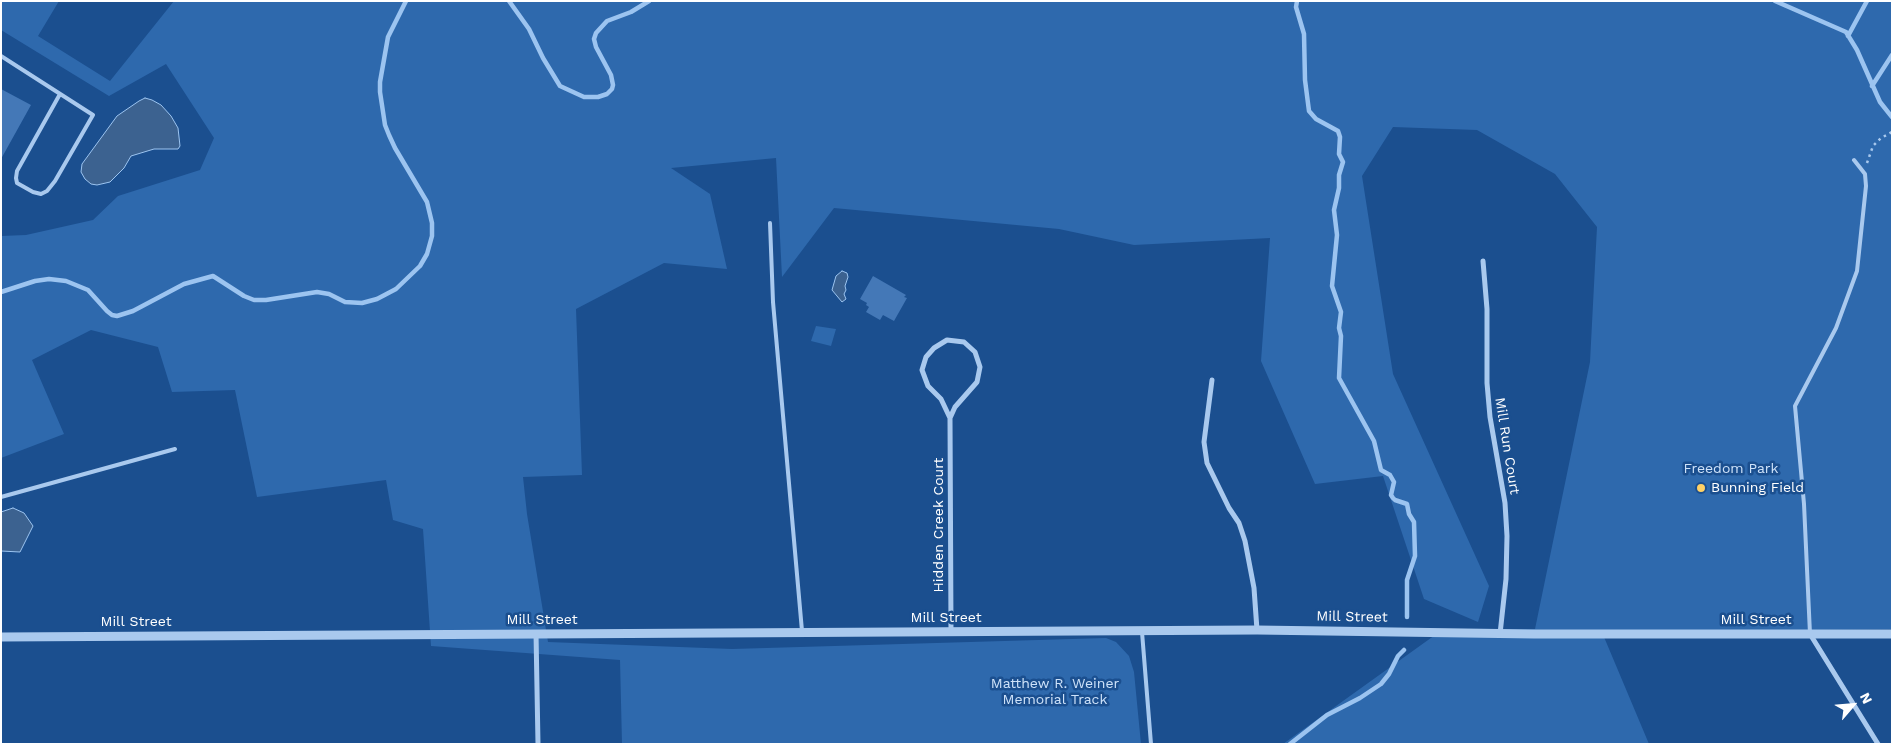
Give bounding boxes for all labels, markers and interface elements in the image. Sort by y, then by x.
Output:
street label: Mill Run Court [1491,396,1523,496]
street label: Hidden Creek Court [931,458,947,592]
park label: Freedom Park [1683,461,1779,477]
place label: Bunning Field [1711,480,1804,496]
marker: Bunning Field [1695,482,1707,494]
street label: Mill Street [1316,608,1388,626]
street label: Mill Street [910,610,982,626]
street label: Mill Street [506,612,578,628]
street label: Mill Street [1720,612,1792,628]
street label: Mill Street [100,614,172,630]
park label: Matthew R. Weiner Memorial Track [991,676,1119,709]
north arrow [1828,680,1878,730]
text: N [1857,690,1876,706]

